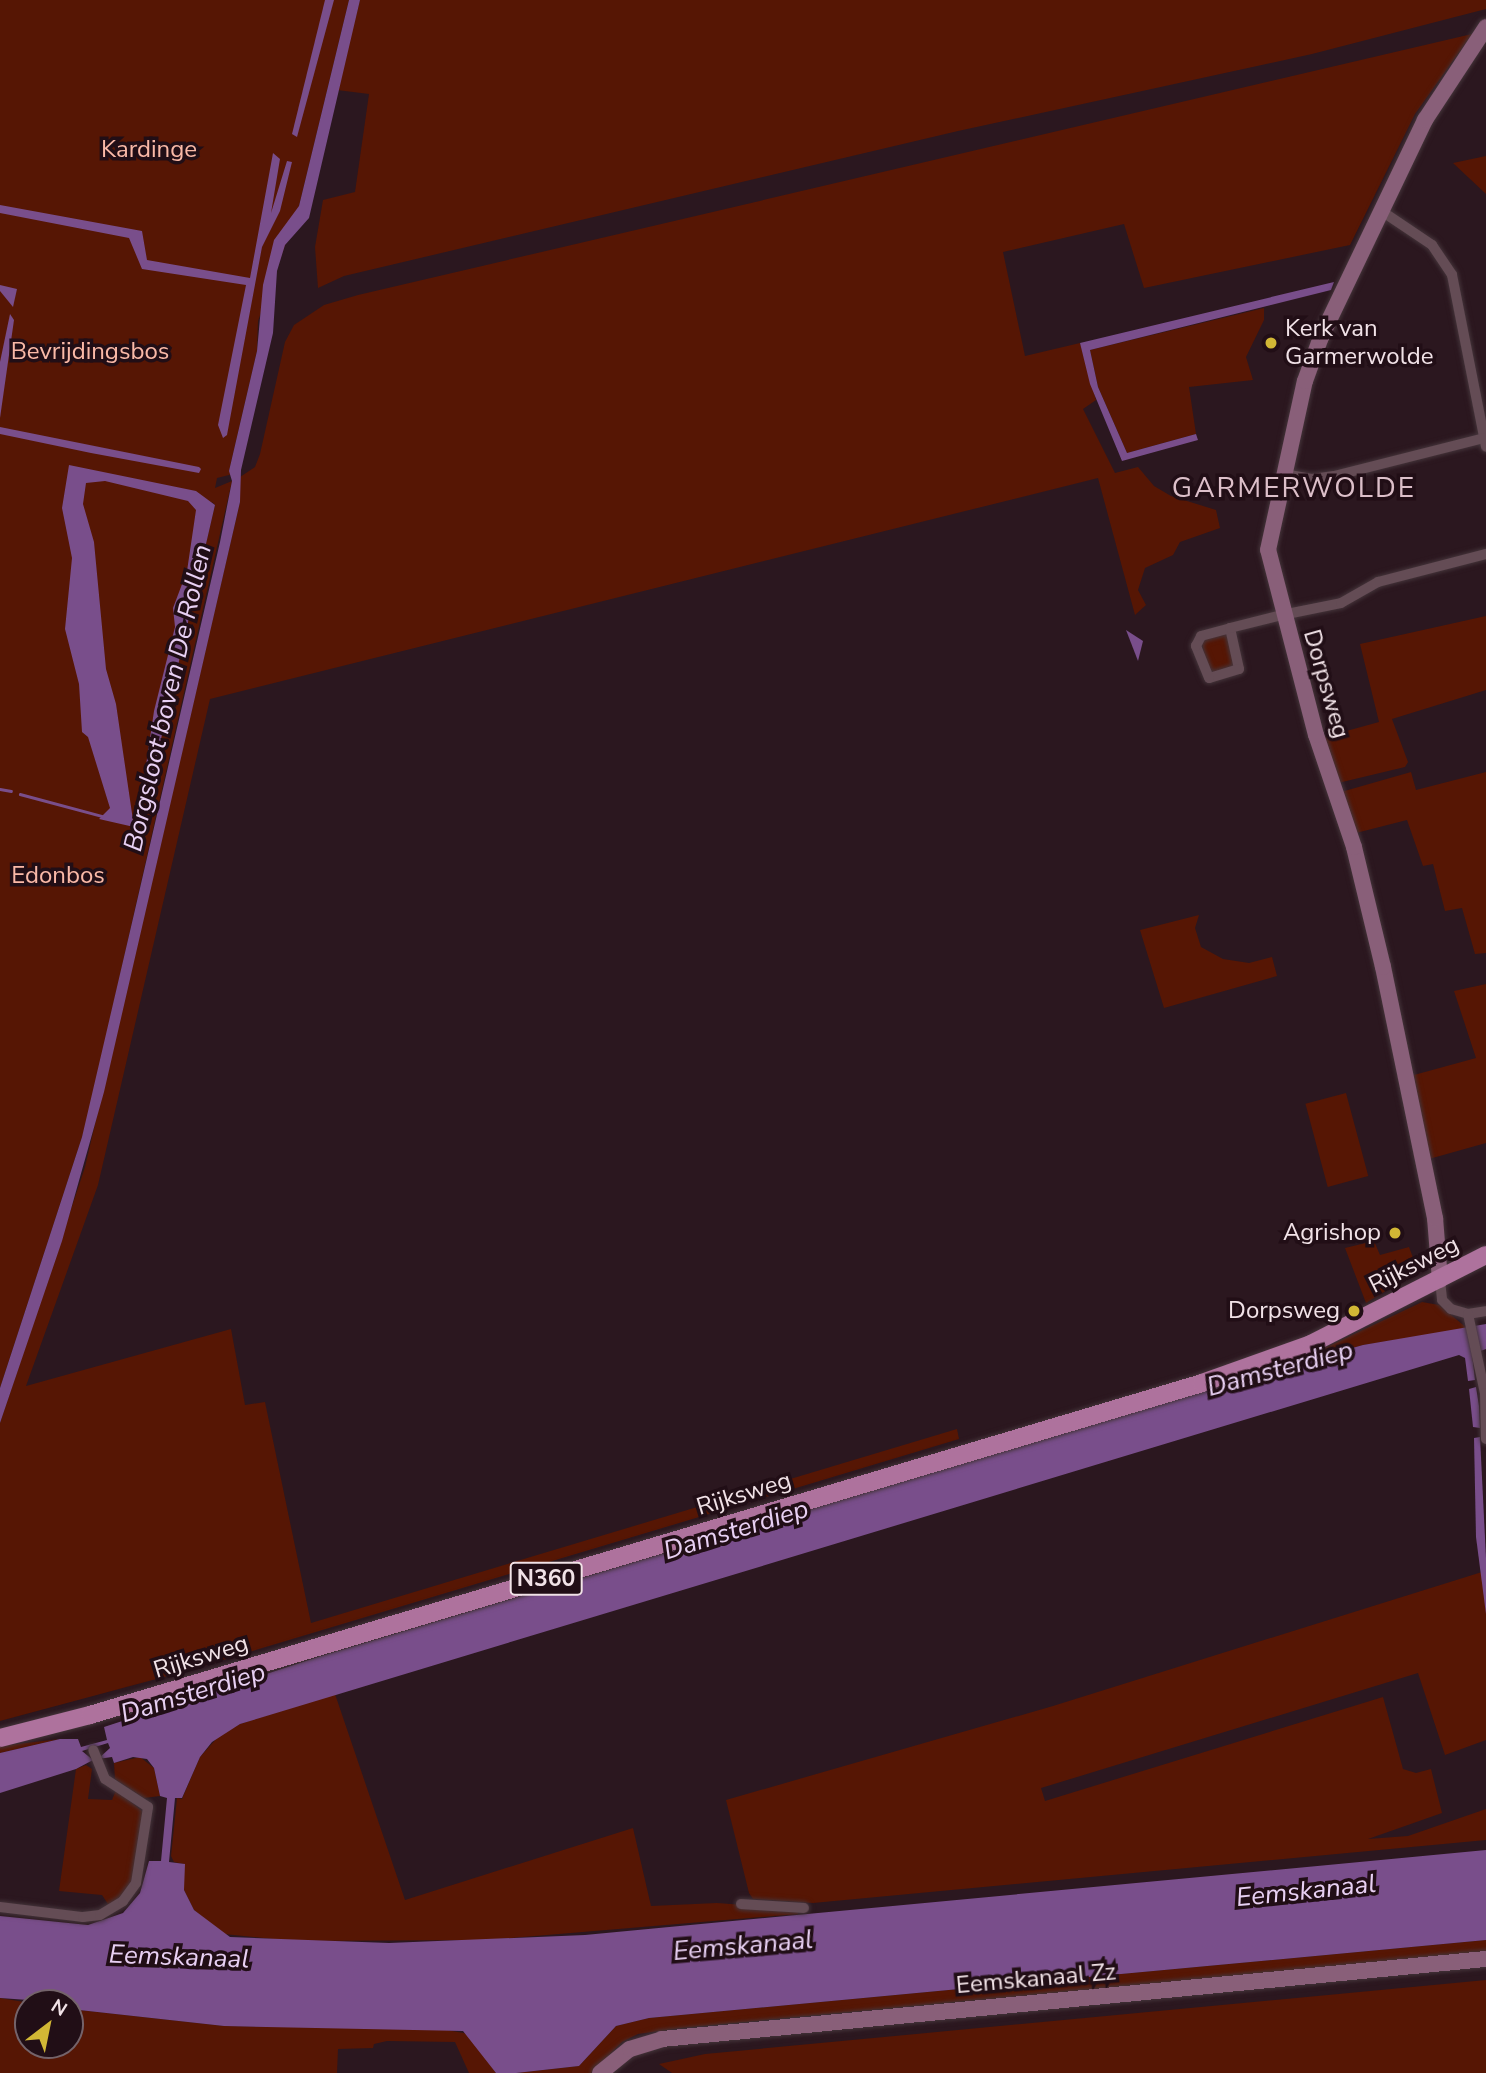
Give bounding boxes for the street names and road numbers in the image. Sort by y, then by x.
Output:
street label: Dorpsweg [1297,626,1355,742]
street label: Rijksweg [1364,1230,1464,1300]
street label: Rijksweg [693,1466,795,1522]
road number: N360 [509,1560,583,1598]
street label: Rijksweg [150,1629,252,1685]
street label: Eemskanaal Zz [955,1958,1117,2000]

